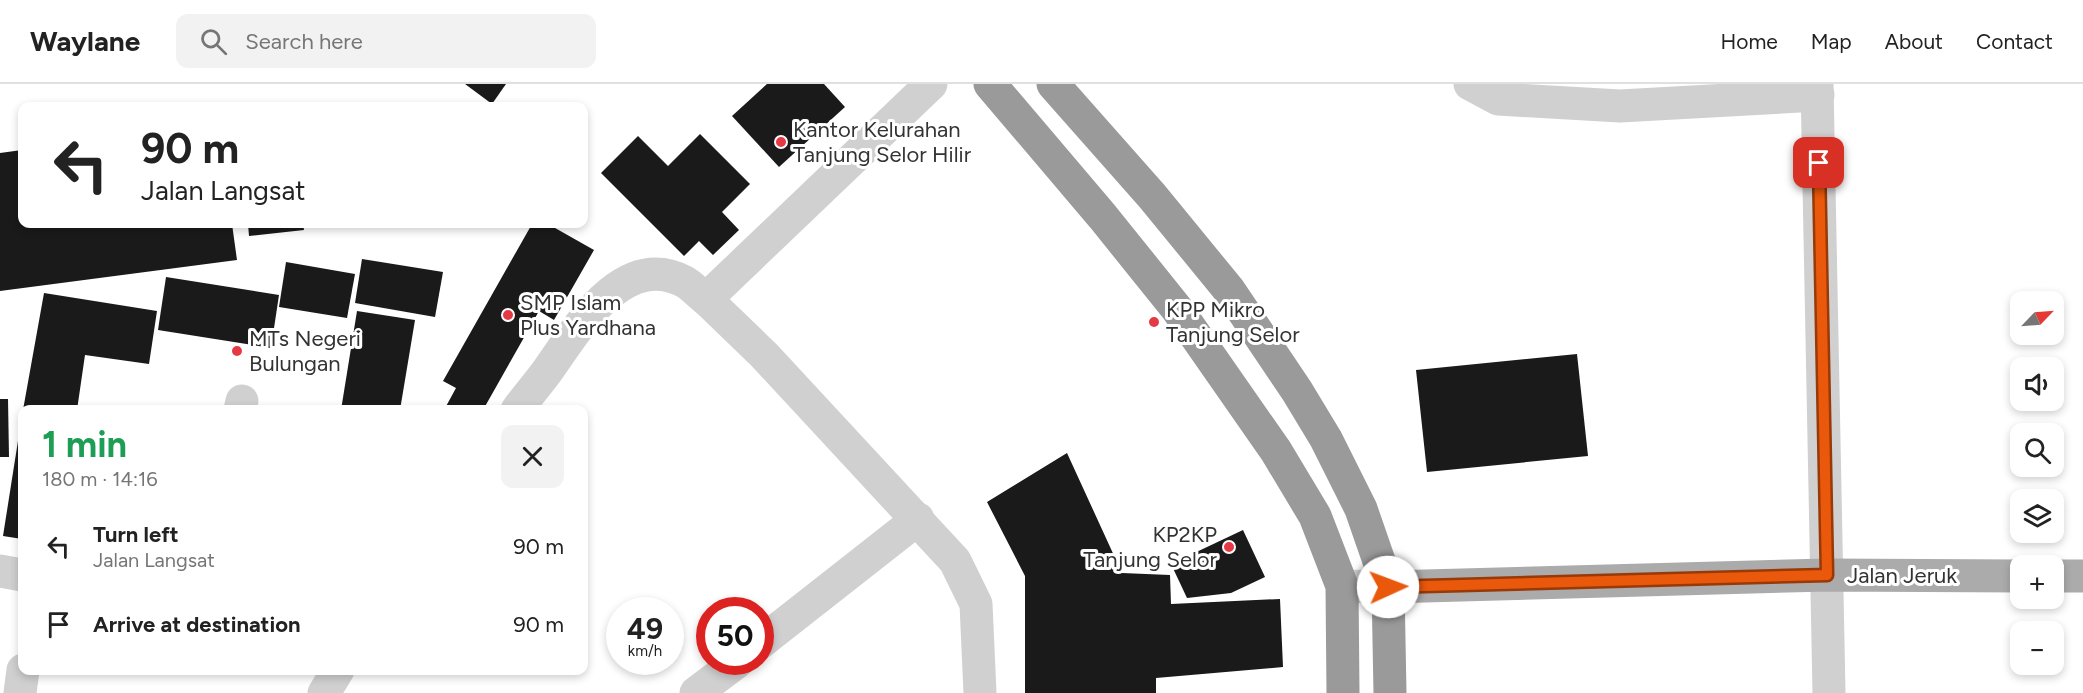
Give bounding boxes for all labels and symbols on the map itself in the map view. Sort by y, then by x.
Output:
place label: Kantor Kelurahan Tanjung Selor Hilir [793,116,972,168]
marker: Kantor Kelurahan Tanjung Selor Hilir [774,135,788,149]
pin [1793,137,1844,188]
place label: SMP Islam Plus Yardhana [520,289,656,341]
north arrow [2010,291,2064,345]
place label: KPP Mikro Tanjung Selor [1166,296,1300,348]
marker: SMP Islam Plus Yardhana [501,308,515,322]
marker: KPP Mikro Tanjung Selor [1147,315,1161,329]
place label: MTs Negeri Bulungan [249,325,361,377]
marker: MTs Negeri Bulungan [230,344,244,358]
place label: KP2KP Tanjung Selor [1083,521,1218,573]
marker: KP2KP Tanjung Selor [1222,540,1236,554]
position arrow [1356,555,1420,619]
street label: Jalan Jeruk [1847,562,1957,589]
speed limit sign: 50 [696,597,774,675]

